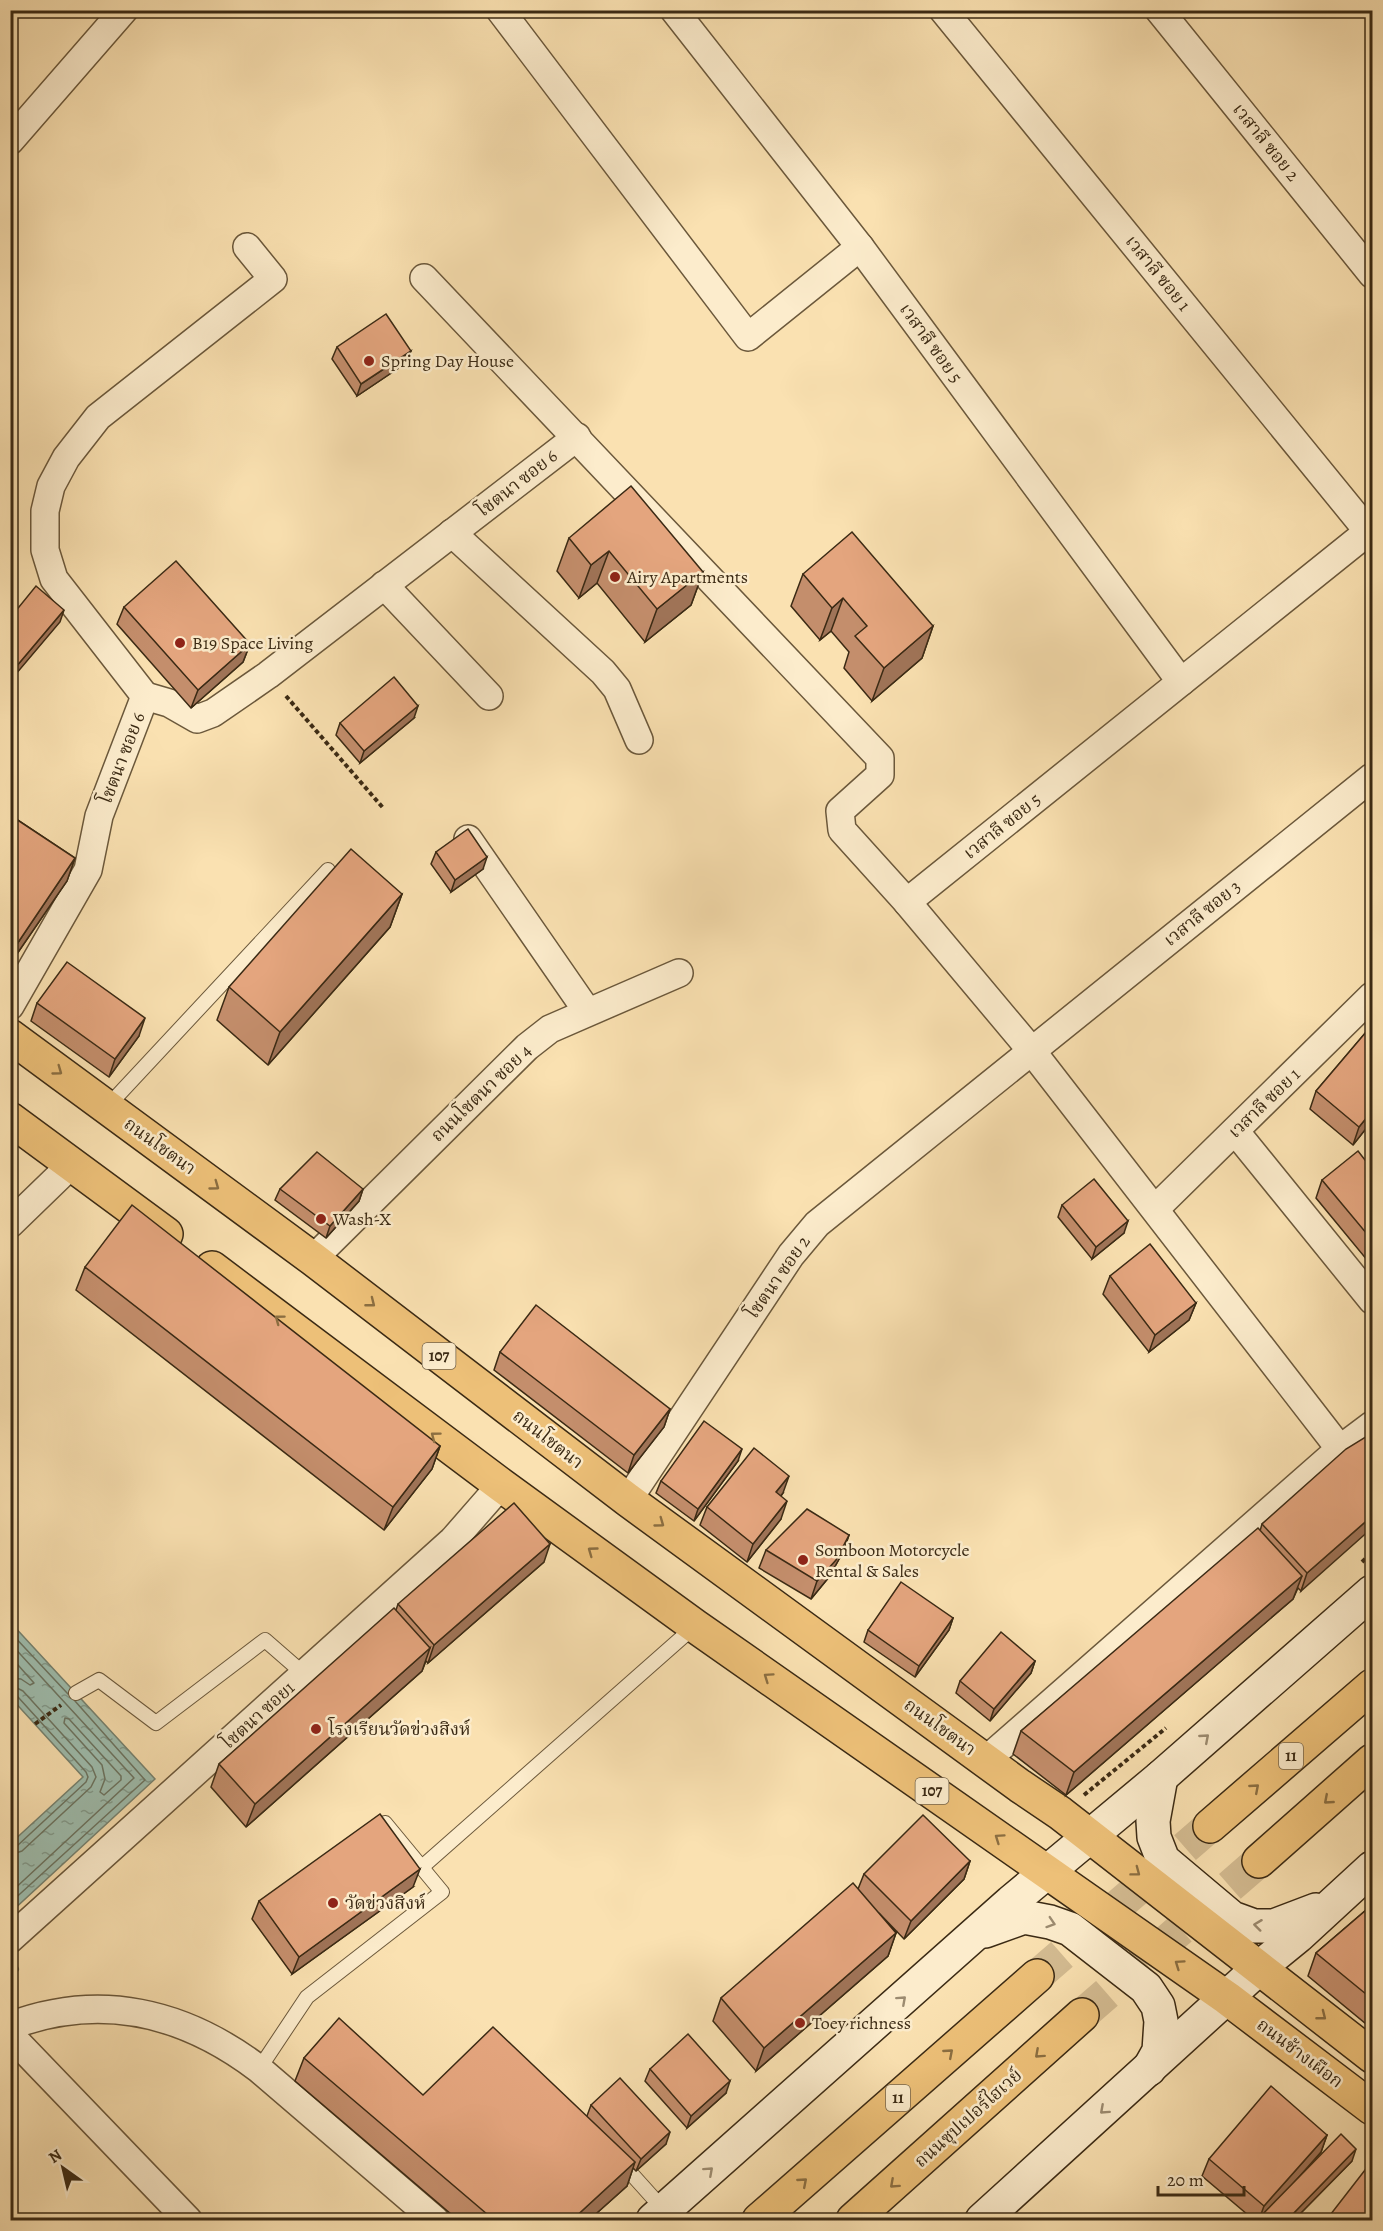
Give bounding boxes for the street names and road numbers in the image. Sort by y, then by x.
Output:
street label: เวสาลี ซอย 2 [1227,98,1305,186]
street label: เวสาลี ซอย 1 [1120,230,1196,316]
street label: เวสาลี ซอย 5 [894,298,968,388]
street label: โชตนา ซอย 6 [470,443,562,523]
street label: โชตนา ซอย 6 [92,708,150,808]
street label: เวสาลี ซอย 5 [958,787,1046,865]
street label: เวสาลี ซอย 3 [1158,874,1246,952]
street label: ถนนโชตนา ซอย 4 [425,1038,536,1147]
street label: เวสาลี ซอย 1 [1223,1063,1305,1143]
street label: ถนนโชตนา [119,1111,201,1180]
street label: โชตนา ซอย 2 [739,1230,816,1324]
road number: 107 [422,1343,456,1369]
street label: ถนนโชตนา [508,1403,589,1474]
street label: โชตนา ซอย1 [215,1675,300,1755]
street label: ถนนโชตนา [899,1692,981,1761]
road number: 11 [1279,1743,1303,1769]
road number: 107 [916,1778,948,1804]
street label: ถนนช้างเผือก [1252,2013,1348,2093]
street label: ถนนซุปเปอร์ไฮเวย์ [909,2063,1027,2173]
road number: 11 [886,2085,910,2111]

